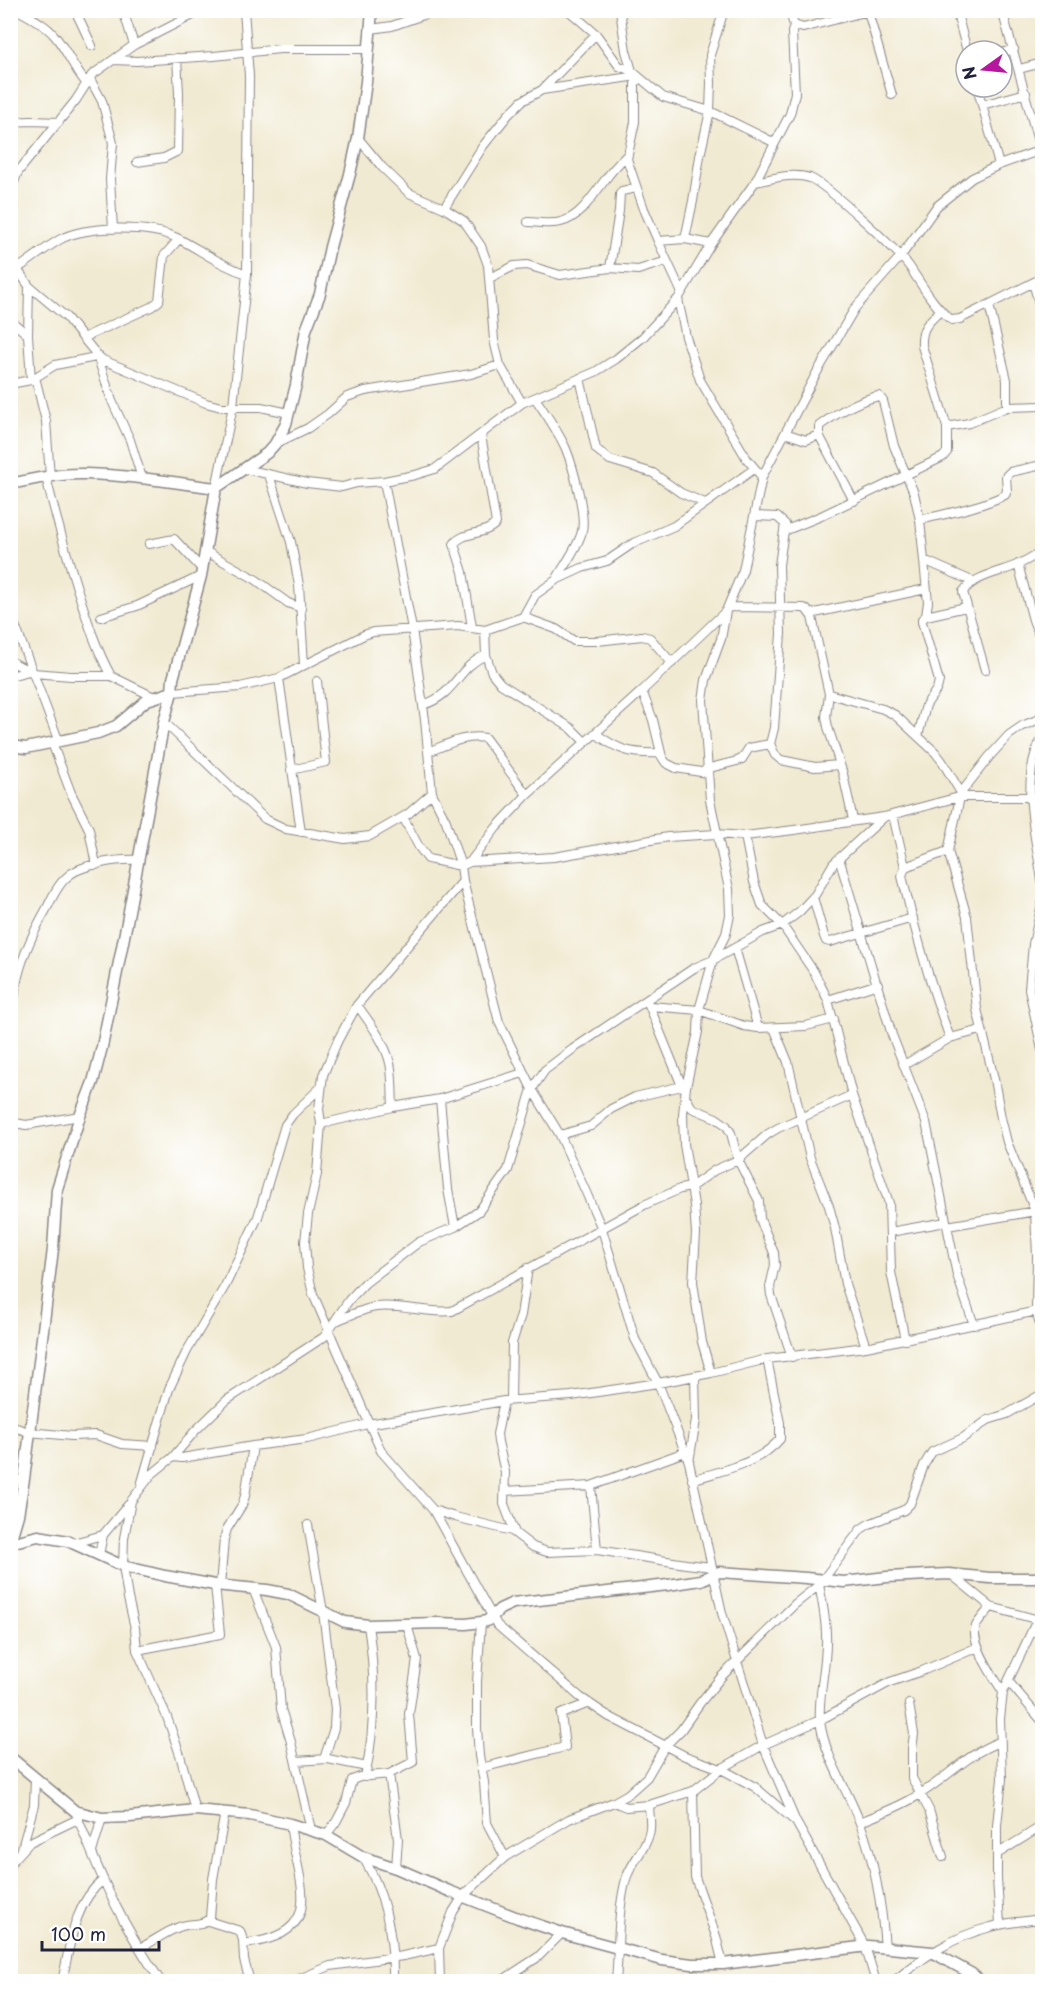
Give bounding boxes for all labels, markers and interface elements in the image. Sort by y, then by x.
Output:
north arrow [954,39,1014,99]
text: N [955,64,982,82]
scale bar [42,1914,159,1952]
text: 100 m [51,1920,106,1947]

